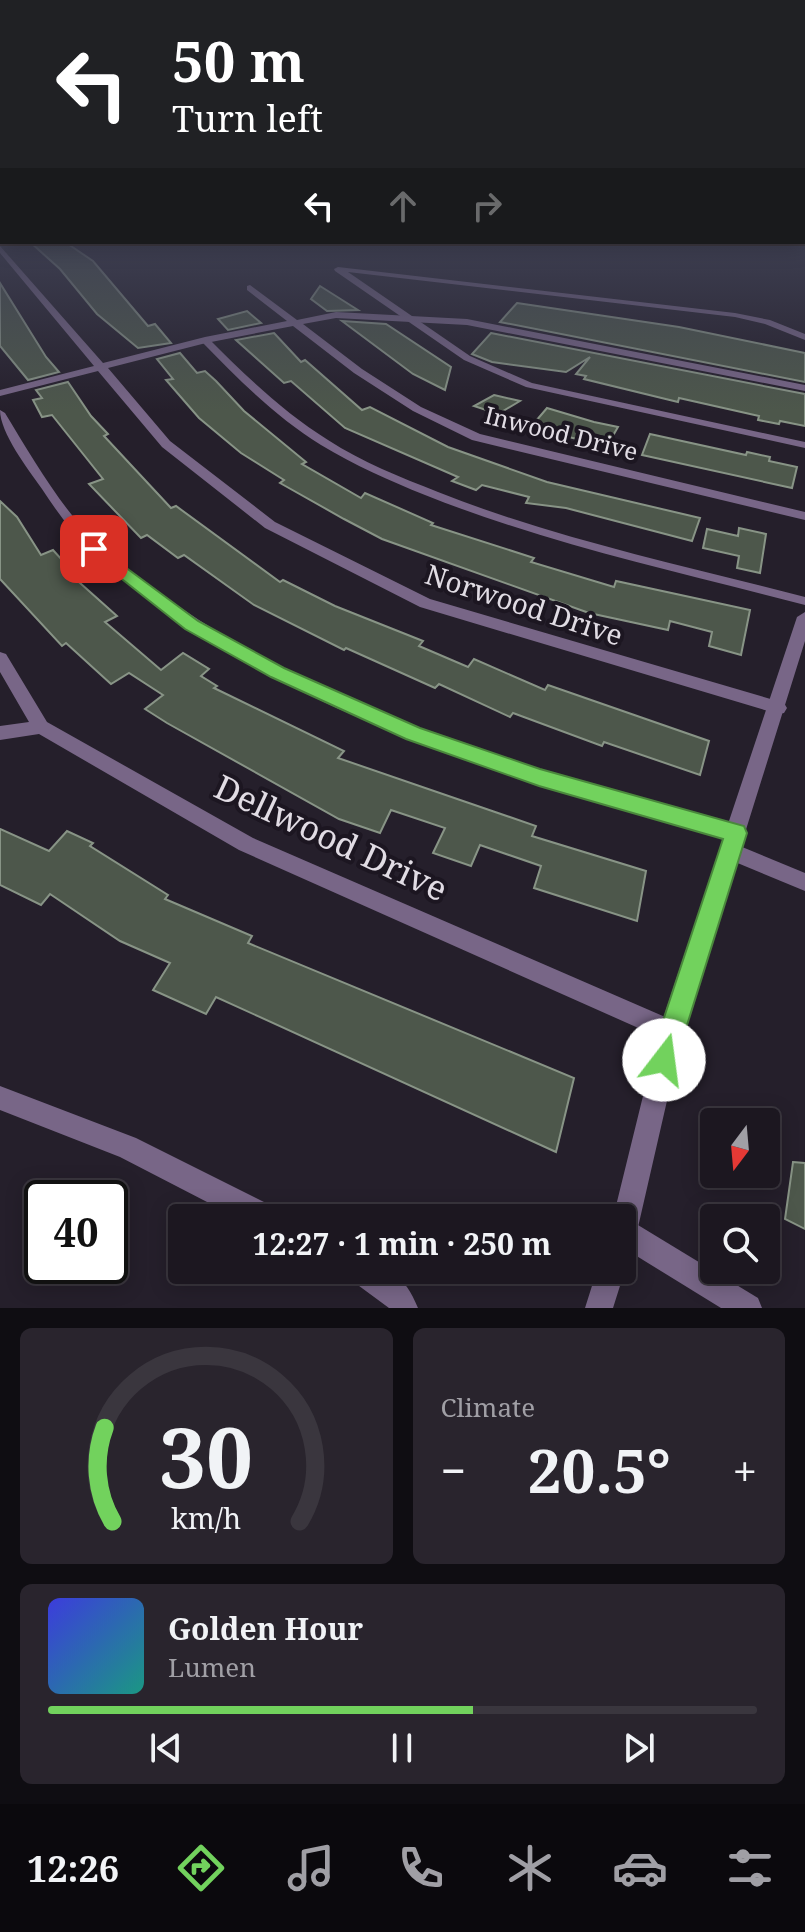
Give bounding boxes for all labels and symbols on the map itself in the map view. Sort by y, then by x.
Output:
street label: Inwood Drive [481,398,641,468]
pin [60,515,128,583]
street label: Norwood Drive [421,554,628,654]
street label: Dellwood Drive [208,763,455,911]
position arrow [622,1018,706,1102]
north arrow [700,1108,780,1188]
speed limit sign: 40 [24,1180,128,1284]

